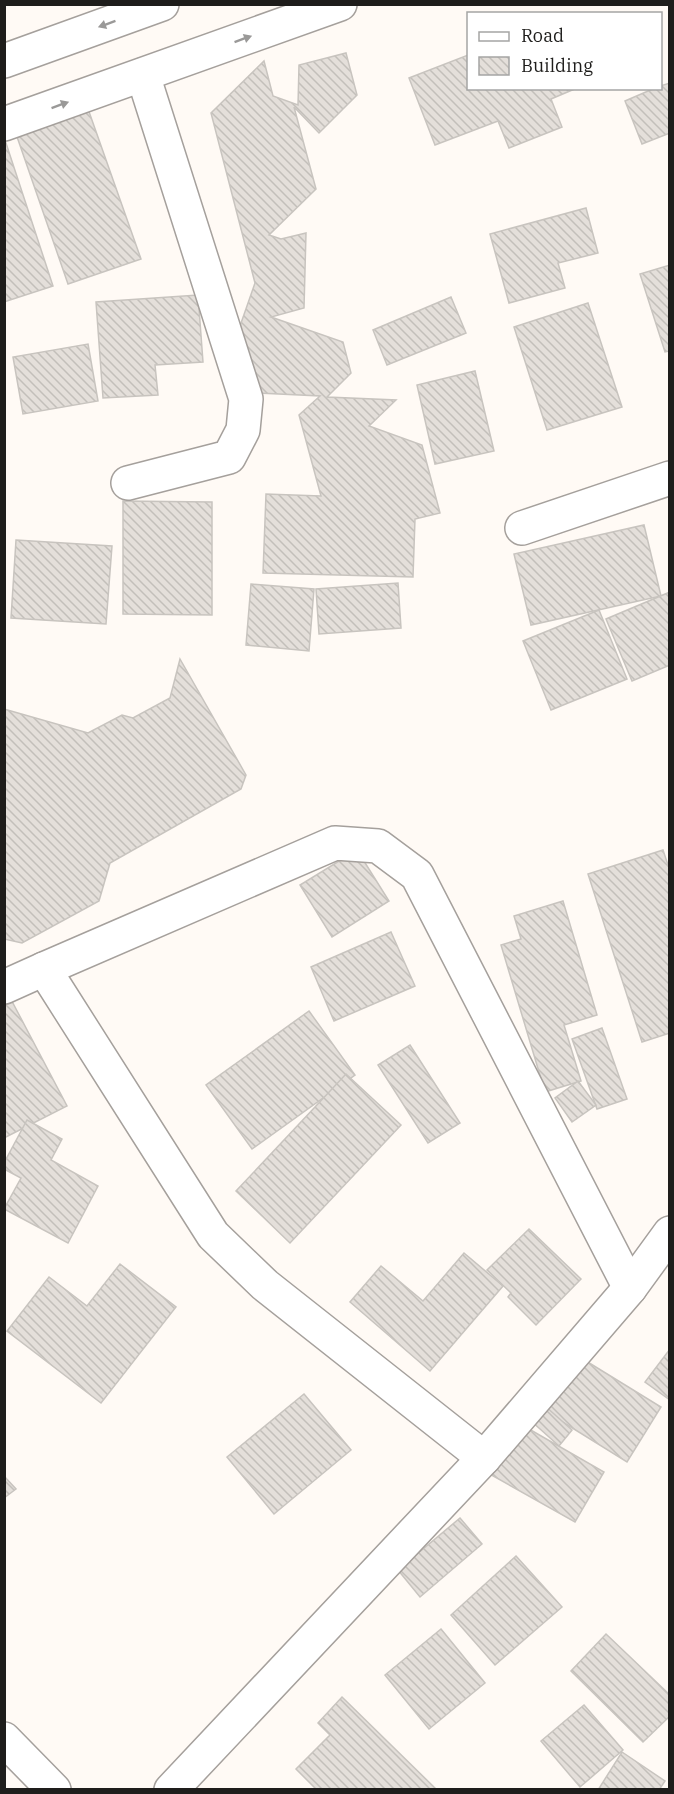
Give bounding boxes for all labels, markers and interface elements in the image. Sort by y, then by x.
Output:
legend [467,12,662,90]
one-way arrow [98,20,116,30]
text: Road [521,24,564,47]
one-way arrow [234,34,252,44]
text: Building [521,54,593,77]
one-way arrow [51,99,69,109]

